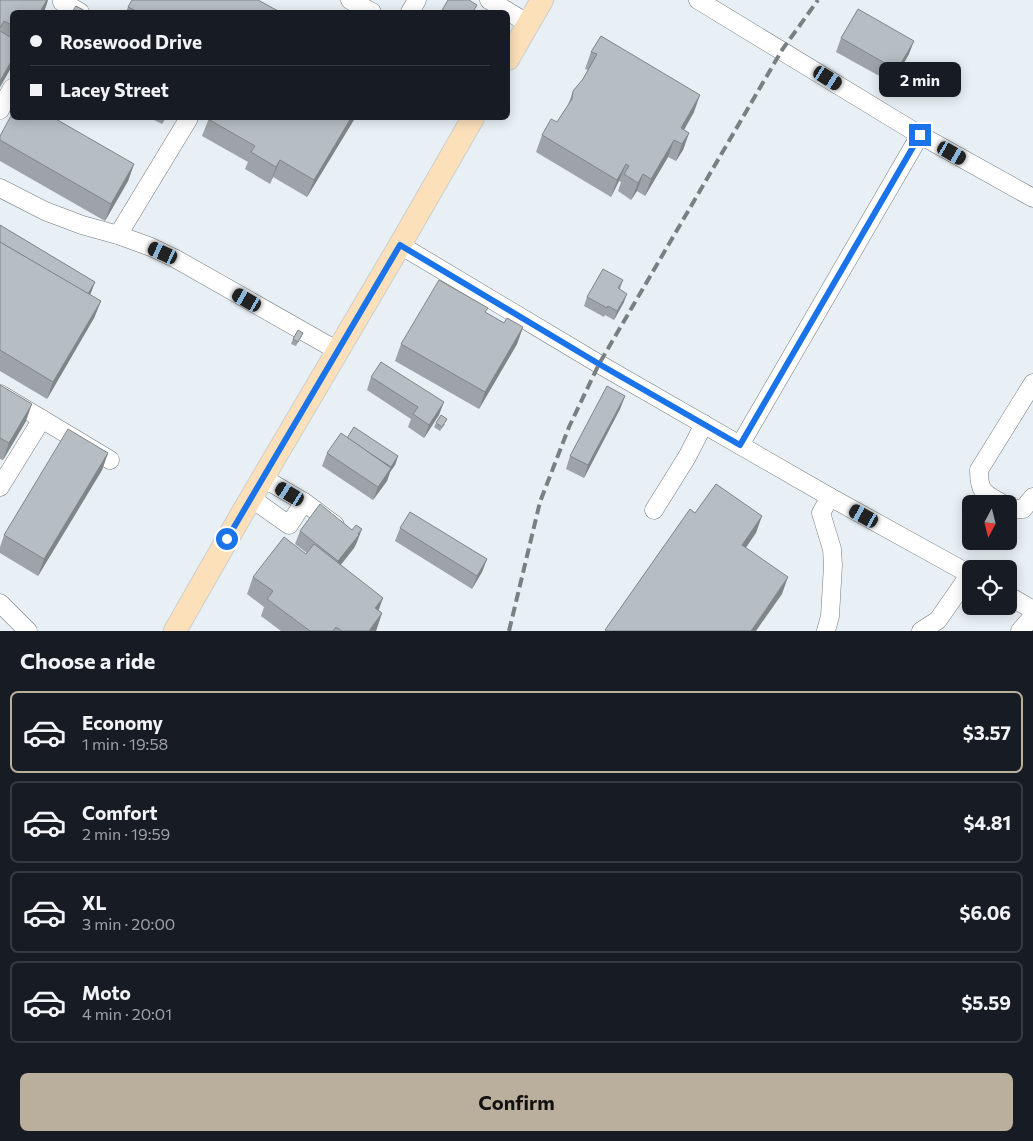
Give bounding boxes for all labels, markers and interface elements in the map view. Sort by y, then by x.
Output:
text: Rosewood Drive [60,30,202,53]
callout: 2 min [879,62,961,98]
car [811,64,844,92]
text: 2 min [900,70,940,89]
text: Lacey Street [60,78,169,101]
route end [909,124,931,146]
car [935,139,968,167]
car [146,240,179,266]
car [230,286,263,314]
car [273,480,306,508]
north arrow [962,495,1018,550]
map controls [962,495,1017,615]
car [847,502,880,530]
route start [216,528,238,550]
button: locate [962,560,1017,615]
text: Choose a ride [20,647,155,674]
icon: car [22,710,67,755]
text: Economy [82,711,163,734]
text: $3.57 [963,721,1011,744]
text: 1 min · 19:58 [82,734,168,753]
icon: car [22,800,67,845]
text: Comfort [82,801,158,824]
text: $4.81 [963,811,1011,834]
text: 2 min · 19:59 [82,824,170,843]
icon: car [22,890,67,935]
text: XL [82,891,107,914]
text: $6.06 [960,901,1011,924]
text: 3 min · 20:00 [82,914,175,933]
icon: car [22,980,67,1025]
text: Moto [82,981,131,1004]
text: $5.59 [961,991,1011,1014]
text: 4 min · 20:01 [82,1004,172,1023]
button: Confirm [20,1073,1013,1131]

